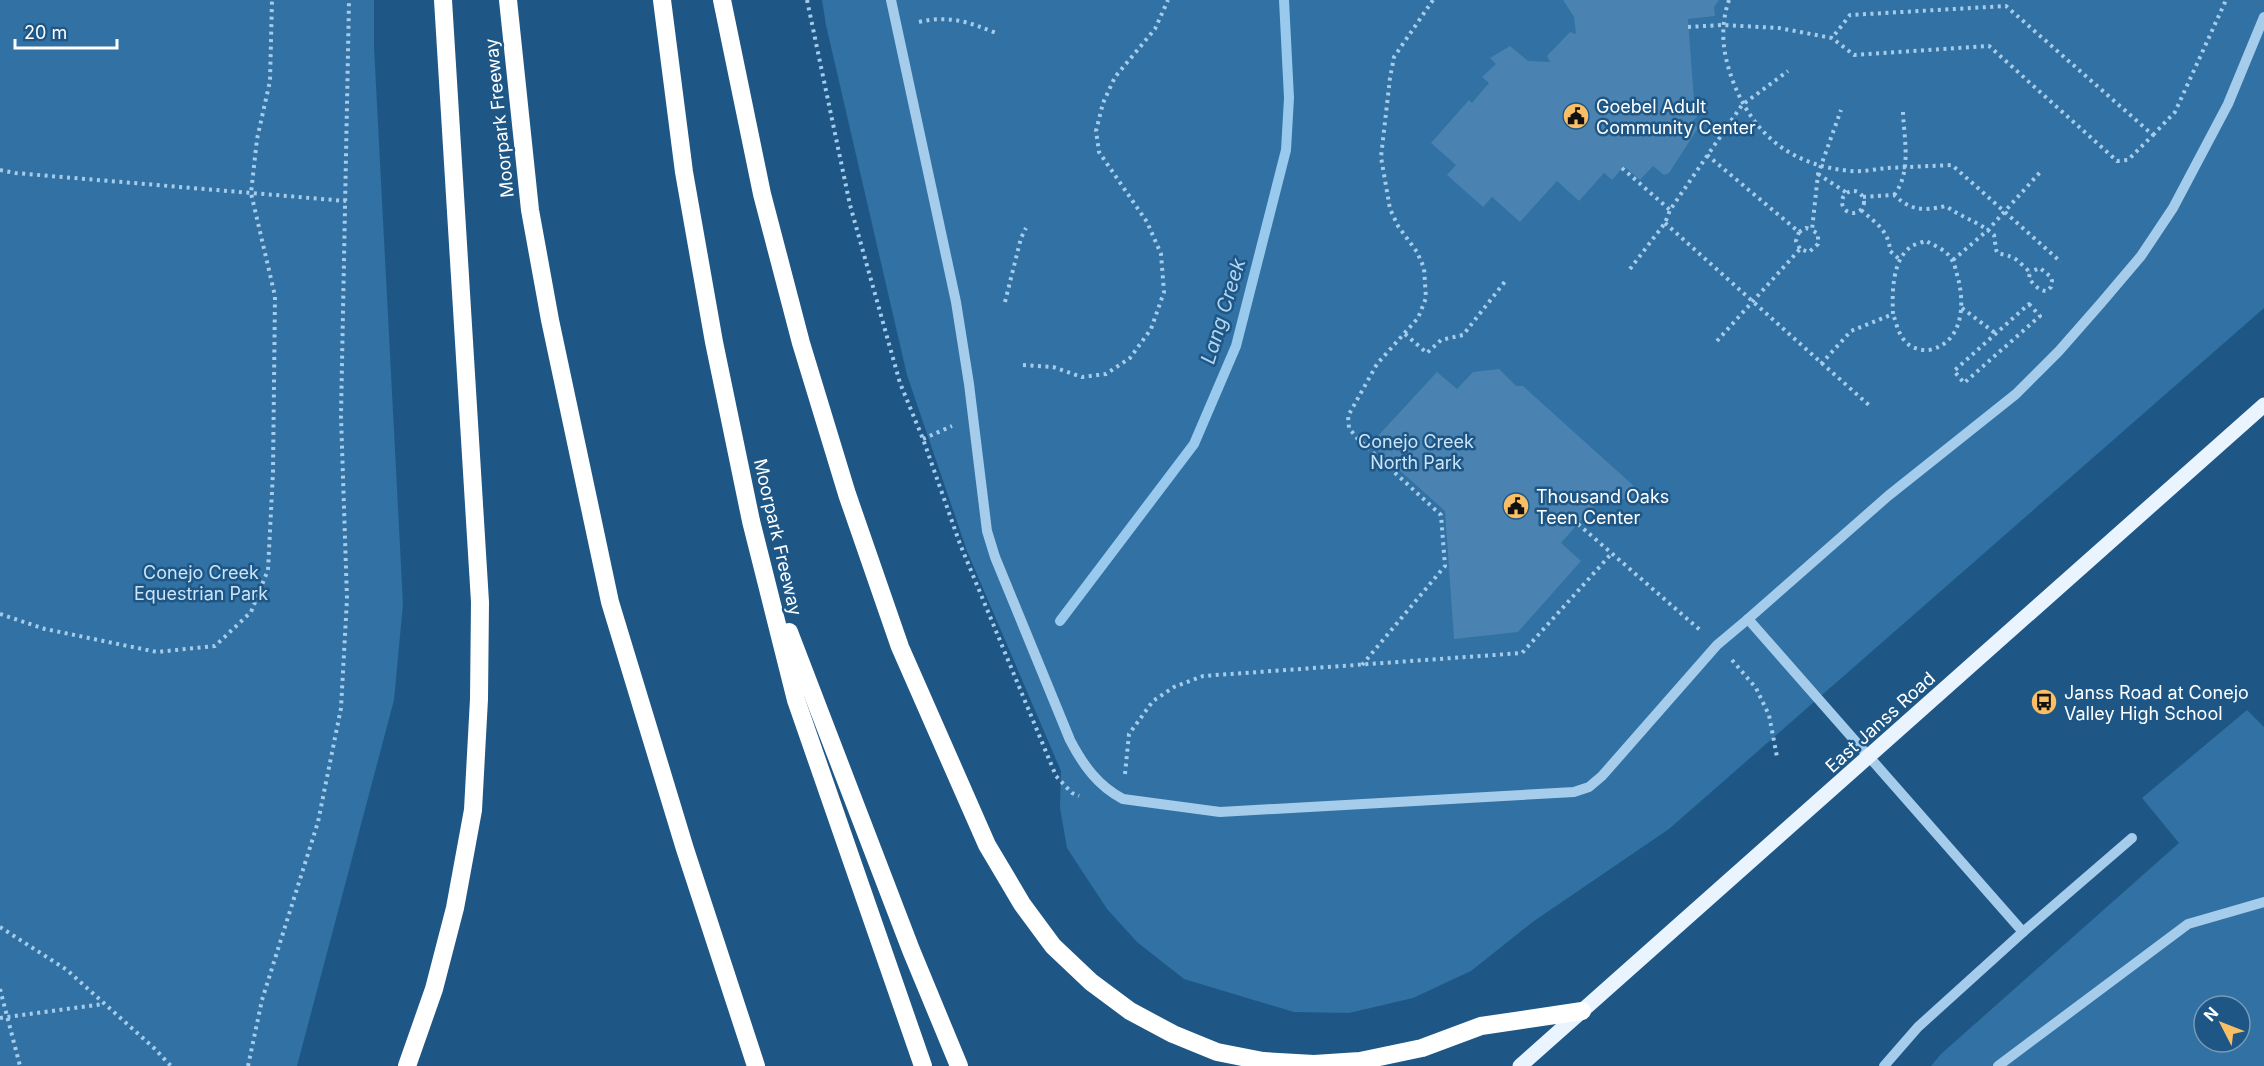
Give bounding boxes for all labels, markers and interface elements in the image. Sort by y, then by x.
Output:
scale bar [15,12,117,50]
text: 20 m [24,22,67,43]
street label: Moorpark Freeway [480,37,518,199]
place label: Goebel Adult Community Center [1596,96,1756,138]
public building icon: Goebel Adult Community Center [1561,101,1591,131]
water label: Lang Creek [1196,254,1251,367]
park label: Conejo Creek North Park [1358,431,1474,473]
street label: Moorpark Freeway [750,457,806,617]
place label: Thousand Oaks Teen Center [1536,486,1669,528]
public building icon: Thousand Oaks Teen Center [1501,491,1531,521]
park label: Conejo Creek Equestrian Park [134,562,268,604]
street label: East Janss Road [1821,667,1939,777]
place label: Janss Road at Conejo Valley High School [2064,682,2249,724]
bus stop icon: Janss Road at Conejo Valley High School [2029,687,2059,717]
north arrow [2192,994,2252,1054]
text: N [2199,1003,2222,1025]

